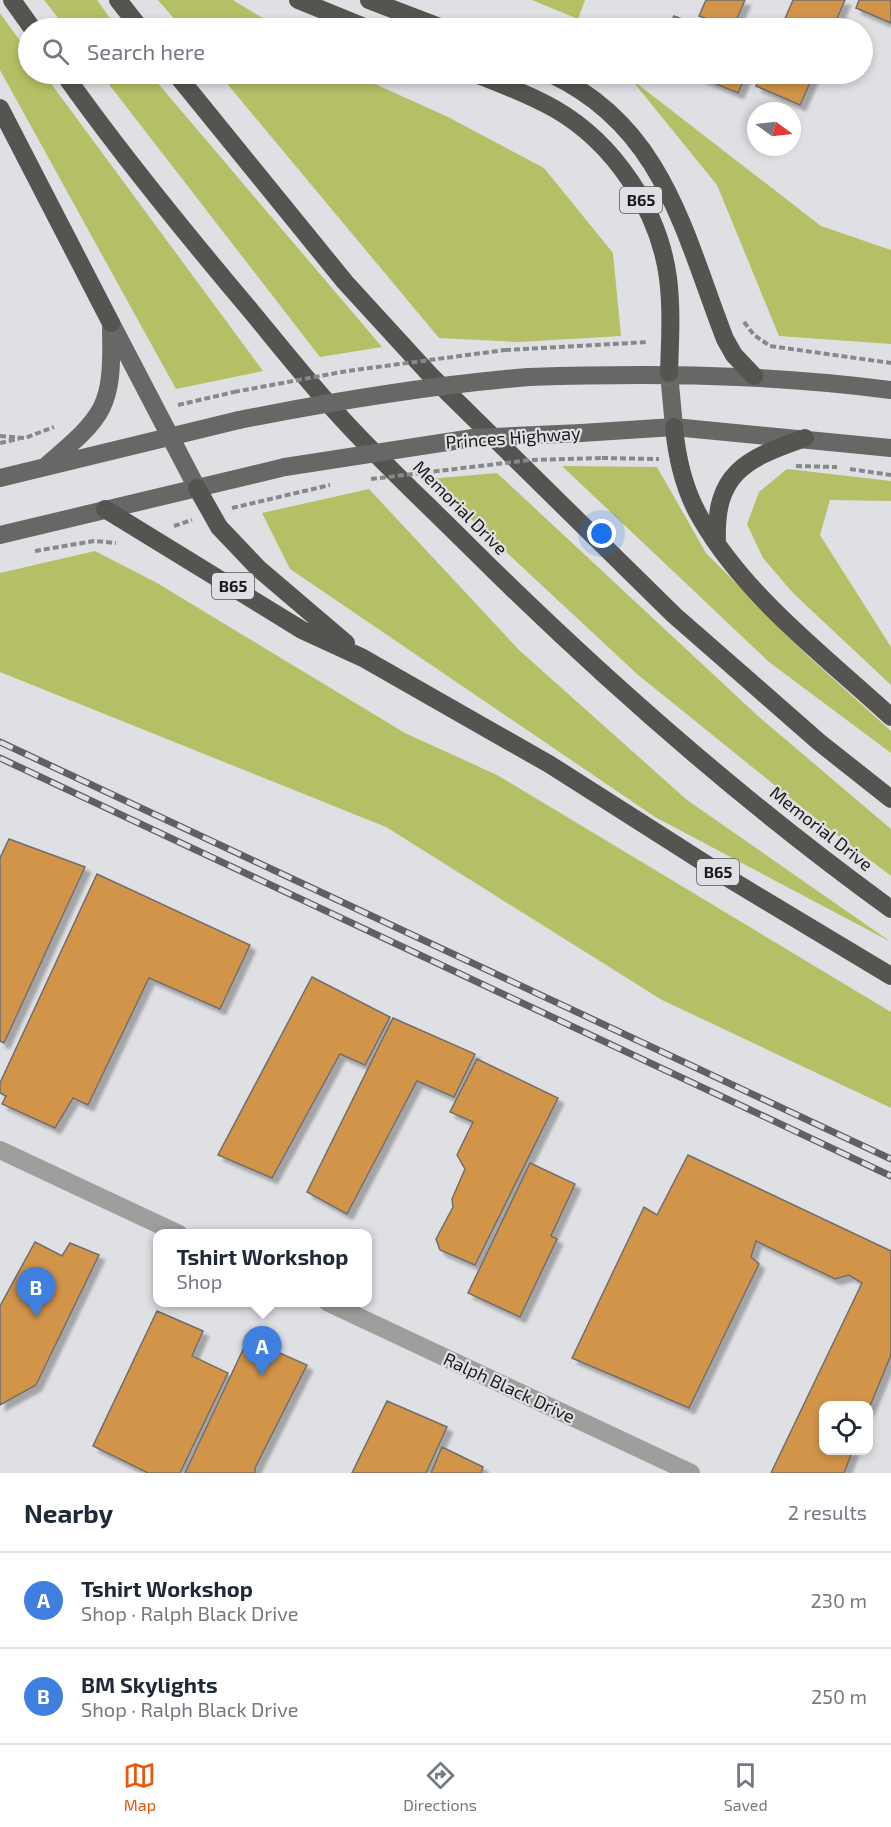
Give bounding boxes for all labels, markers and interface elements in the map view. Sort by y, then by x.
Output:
search box [18,18,873,84]
icon: search [39,35,72,68]
text: Search here [87,38,205,64]
north arrow [747,102,801,156]
road number: B65 [620,187,662,213]
street label: Princes Highway [445,421,582,453]
street label: Memorial Drive [409,455,513,559]
your location [587,519,616,548]
road number: B65 [212,573,254,599]
street label: Memorial Drive [766,781,878,875]
road number: B65 [697,859,739,885]
popup [153,1229,372,1307]
text: Tshirt Workshop [177,1243,348,1269]
pin: B [16,1268,56,1317]
text: Shop [177,1269,222,1293]
pin: A [242,1326,282,1376]
street label: Ralph Black Drive [440,1347,579,1427]
map controls [819,1401,873,1455]
button: locate [819,1401,873,1455]
text: Nearby [24,1497,113,1528]
text: 2 results [788,1500,867,1524]
text: Tshirt Workshop [81,1575,253,1601]
text: A [37,1588,50,1612]
text: 230 m [811,1588,867,1612]
text: Shop · Ralph Black Drive [81,1601,298,1625]
text: BM Skylights [81,1671,218,1697]
text: B [37,1684,50,1708]
text: 250 m [811,1684,867,1708]
text: Shop · Ralph Black Drive [81,1697,298,1721]
tab: Map [123,1759,156,1814]
tab: Directions [403,1759,477,1814]
tab: Saved [724,1759,768,1814]

